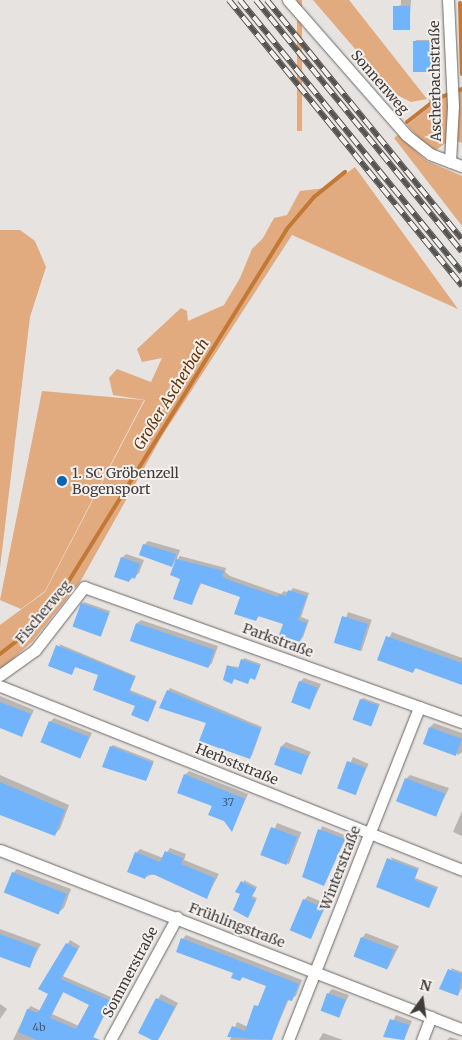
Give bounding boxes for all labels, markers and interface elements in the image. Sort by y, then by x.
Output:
street label: Ascherbachstraße [426,20,444,142]
street label: Sonnenweg [348,47,412,117]
water label: Großer Ascherbach [130,335,212,453]
place label: 1. SC Gröbenzell Bogensport [72,465,179,498]
marker: 1. SC Gröbenzell Bogensport [56,475,68,487]
street label: Fischerweg [12,577,74,647]
street label: Parkstraße [240,619,316,661]
street label: Herbststraße [193,740,281,788]
house number: 37 [222,795,234,809]
street label: Winterstraße [316,824,364,912]
street label: Frühlingstraße [187,899,287,951]
street label: Sommerstraße [99,924,161,1020]
north arrow [397,975,447,1025]
text: N [418,975,433,996]
house number: 4b [32,1020,46,1034]

